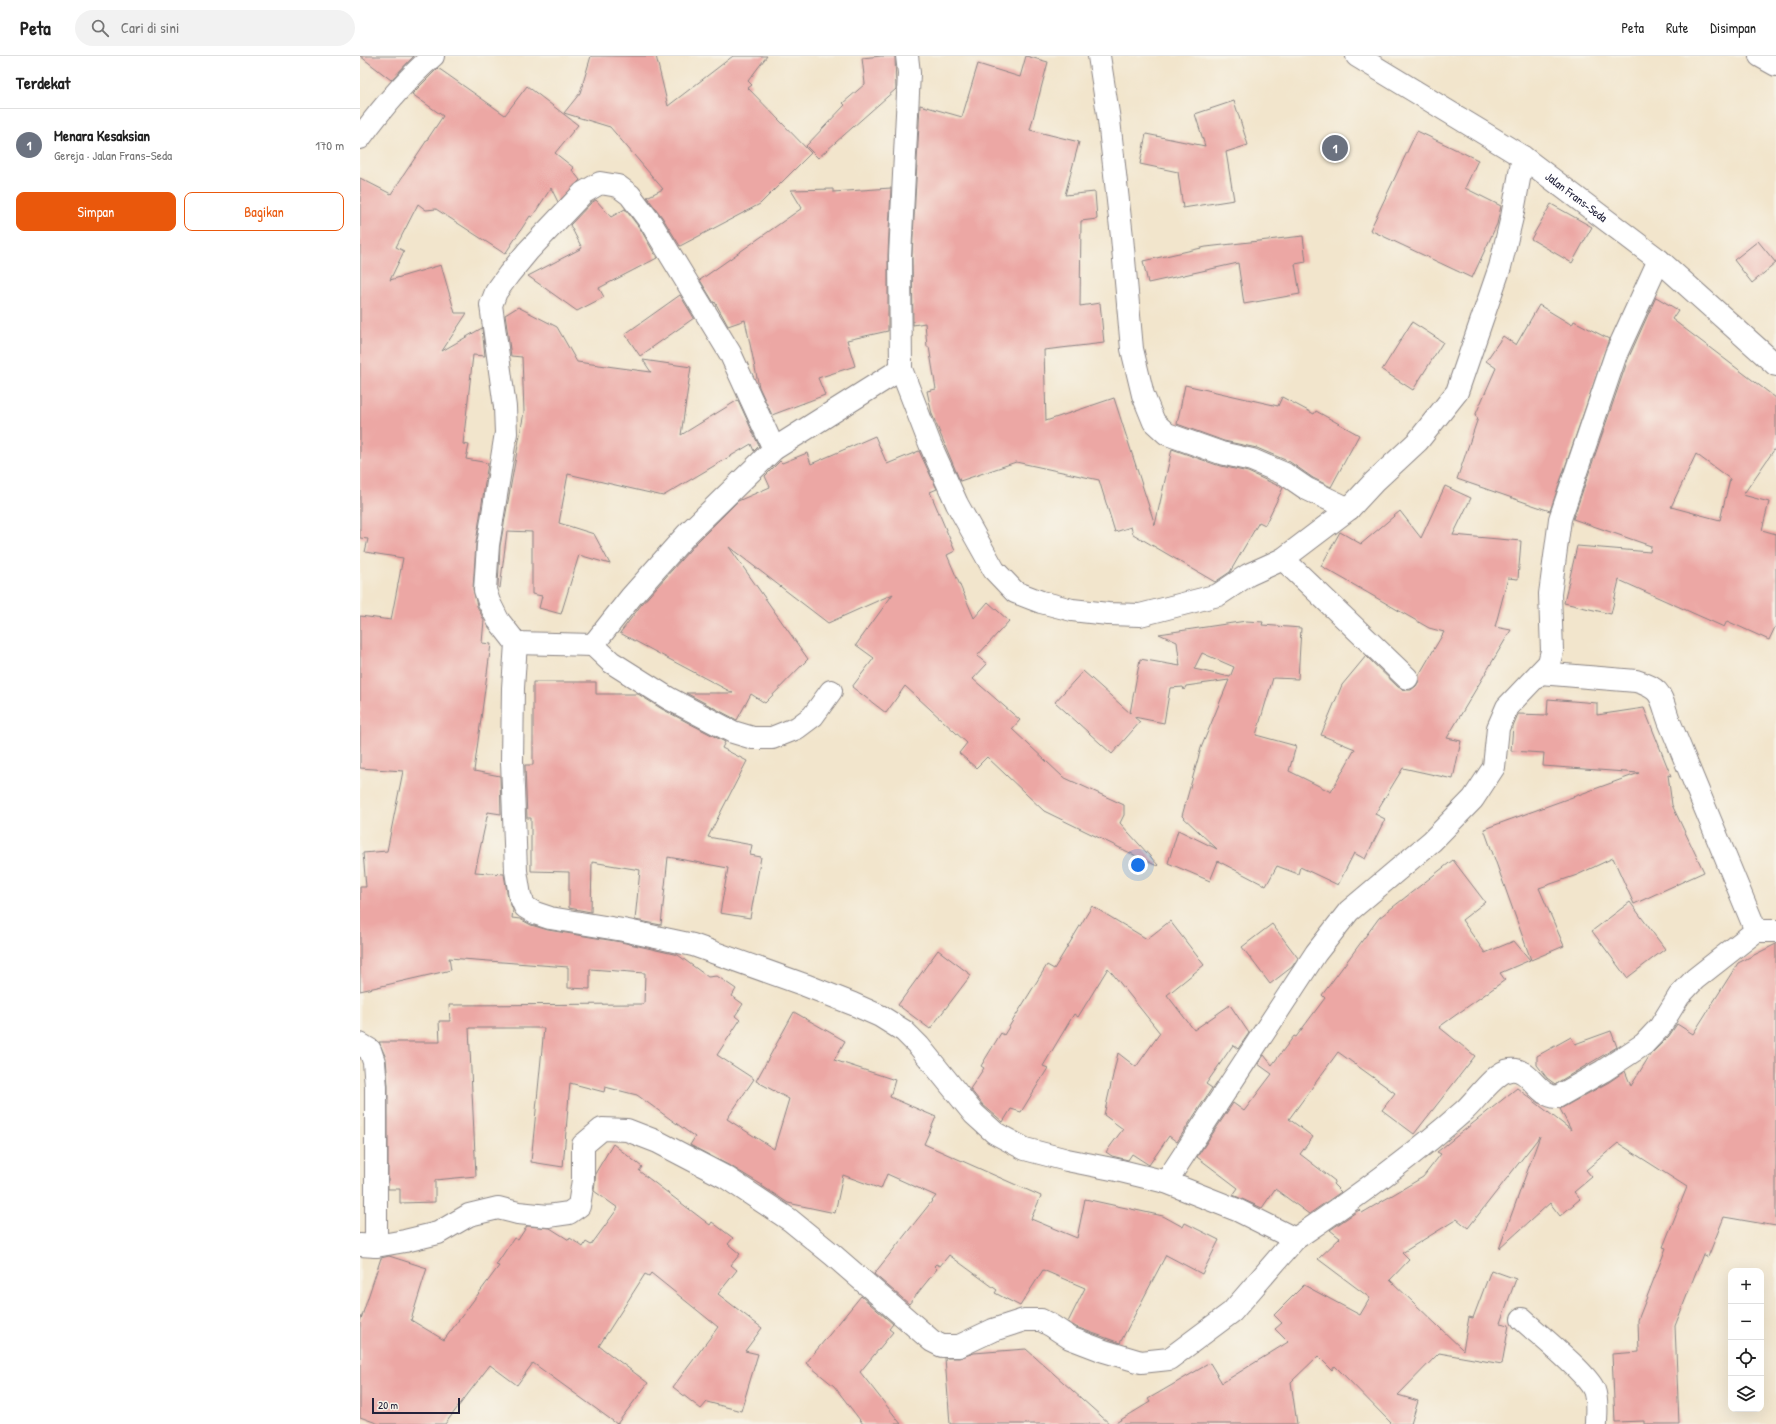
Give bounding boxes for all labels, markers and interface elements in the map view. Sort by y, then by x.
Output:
search box [75,10,355,46]
text: Peta [20,15,51,41]
icon: search [89,17,111,39]
text: Cari di sini [121,17,179,38]
text: Peta [1621,18,1644,37]
text: Rute [1666,18,1688,37]
text: Disimpan [1710,18,1756,37]
text: Terdekat [16,71,70,94]
text: Menara Kesaksian [54,125,150,146]
pin: 1 [1322,133,1348,163]
text: 1 [27,136,31,154]
text: 170 m [315,136,344,154]
text: Gereja · Jalan Frans-Seda [54,146,172,164]
street label: Jalan Frans-Seda [1542,168,1611,226]
button: Simpan [16,192,176,231]
button: Bagikan [184,192,344,231]
your location [1128,855,1148,875]
map controls [1728,1268,1764,1412]
button: + [1728,1268,1764,1304]
button: − [1728,1304,1764,1340]
button: locate [1728,1340,1764,1376]
button: layers [1728,1376,1764,1412]
scale bar [372,1396,460,1415]
text: 20 m [378,1398,398,1412]

